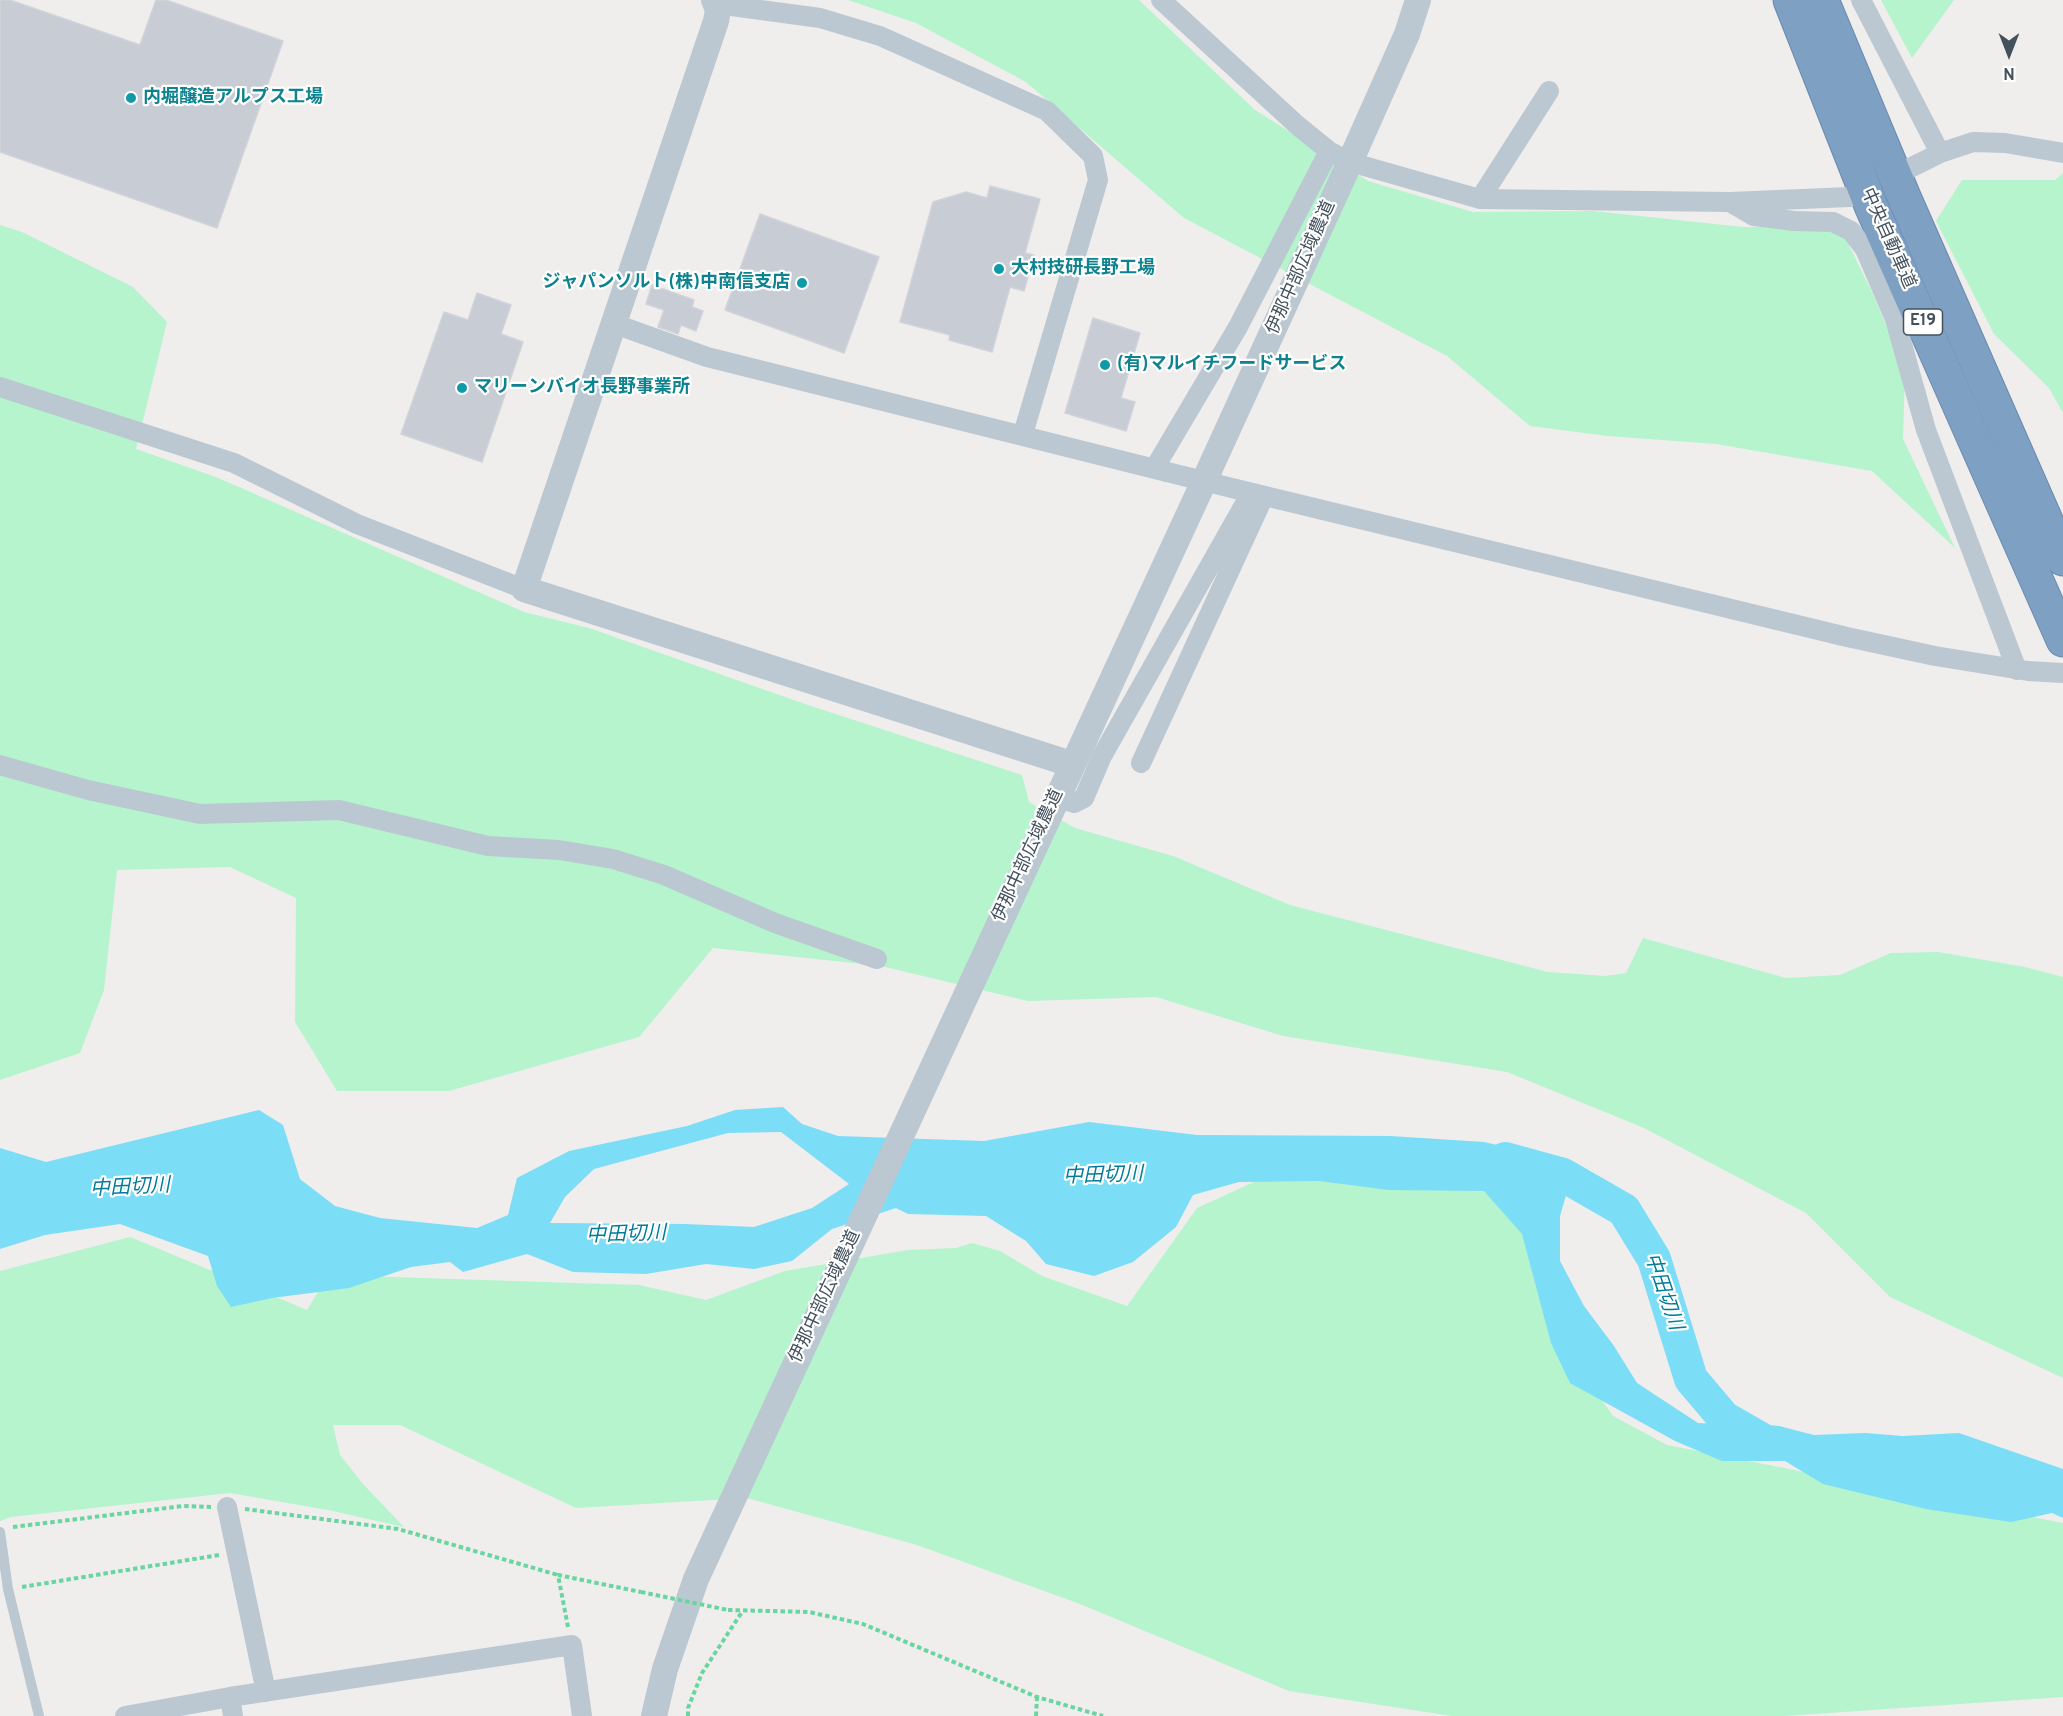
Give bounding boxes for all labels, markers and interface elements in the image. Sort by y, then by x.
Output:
north arrow [1979,24,2039,84]
text: N [2003,62,2015,82]
place label: 内堀醸造アルプス工場 [143,87,323,109]
marker: 内堀醸造アルプス工場 [124,91,138,105]
street label: 中央自動車道 [1855,185,1919,293]
street label: 伊那中部広域農道 [1263,198,1341,338]
place label: 大村技研長野工場 [1011,258,1155,280]
marker: 大村技研長野工場 [992,262,1006,276]
place label: ジャパンソルト(株)中南信支店 [543,272,790,294]
marker: ジャパンソルト(株)中南信支店 [795,276,809,290]
road number: E19 [1904,309,1942,335]
place label: (有)マルイチフードサービス [1117,354,1346,376]
marker: (有)マルイチフードサービス [1098,358,1112,372]
place label: マリーンバイオ長野事業所 [474,377,690,399]
marker: マリーンバイオ長野事業所 [455,381,469,395]
street label: 伊那中部広域農道 [989,786,1069,926]
water label: 中田切川 [1063,1164,1143,1190]
water label: 中田切川 [89,1175,171,1203]
water label: 中田切川 [586,1223,666,1249]
street label: 伊那中部広域農道 [786,1227,866,1367]
water label: 中田切川 [1638,1250,1686,1334]

